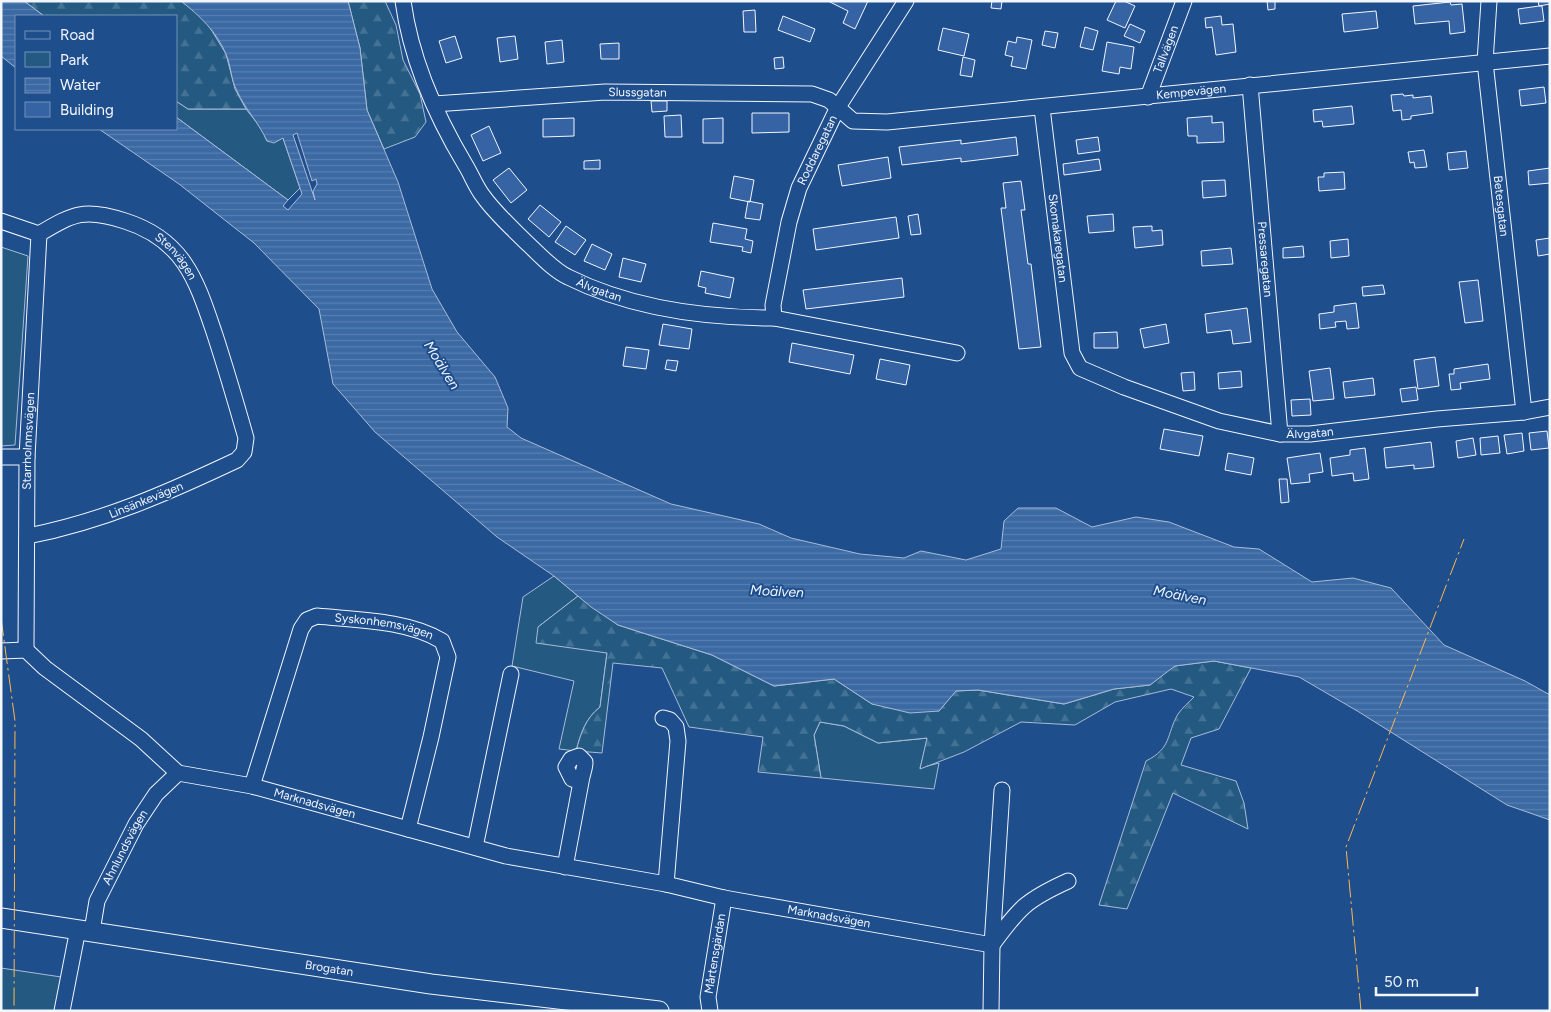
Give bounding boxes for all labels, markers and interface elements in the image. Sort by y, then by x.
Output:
legend [15,15,178,130]
street label: Tallvägen [1151,23,1181,75]
text: Road [60,26,95,44]
text: Park [60,51,89,69]
text: Water [60,76,100,94]
street label: Kempevägen [1156,81,1227,102]
street label: Slussgatan [608,85,667,100]
text: Building [60,101,114,119]
street label: Roddaregatan [794,113,840,187]
street label: Betesgatan [1491,175,1511,237]
street label: Skomakaregatan [1046,193,1070,284]
street label: Pressaregatan [1255,221,1275,298]
street label: Stenvägen [152,230,200,282]
street label: Älvgatan [574,275,624,305]
water label: Moälven [420,338,463,393]
street label: Starrholnmsvägen [20,392,37,490]
street label: Älvgatan [1286,424,1335,441]
street label: Linsänkevägen [107,479,185,521]
water label: Moälven [750,582,805,601]
water label: Moälven [1152,582,1208,609]
street label: Syskonhemsvägen [334,611,436,643]
street label: Marknadsvägen [272,785,357,821]
street label: Ahnlundsvägen [99,807,151,887]
street label: Marknadsvägen [786,902,872,931]
street label: Mårtensgärdan [702,912,728,995]
street label: Brogatan [304,958,355,979]
scale bar [1376,964,1477,996]
text: 50 m [1384,973,1419,991]

